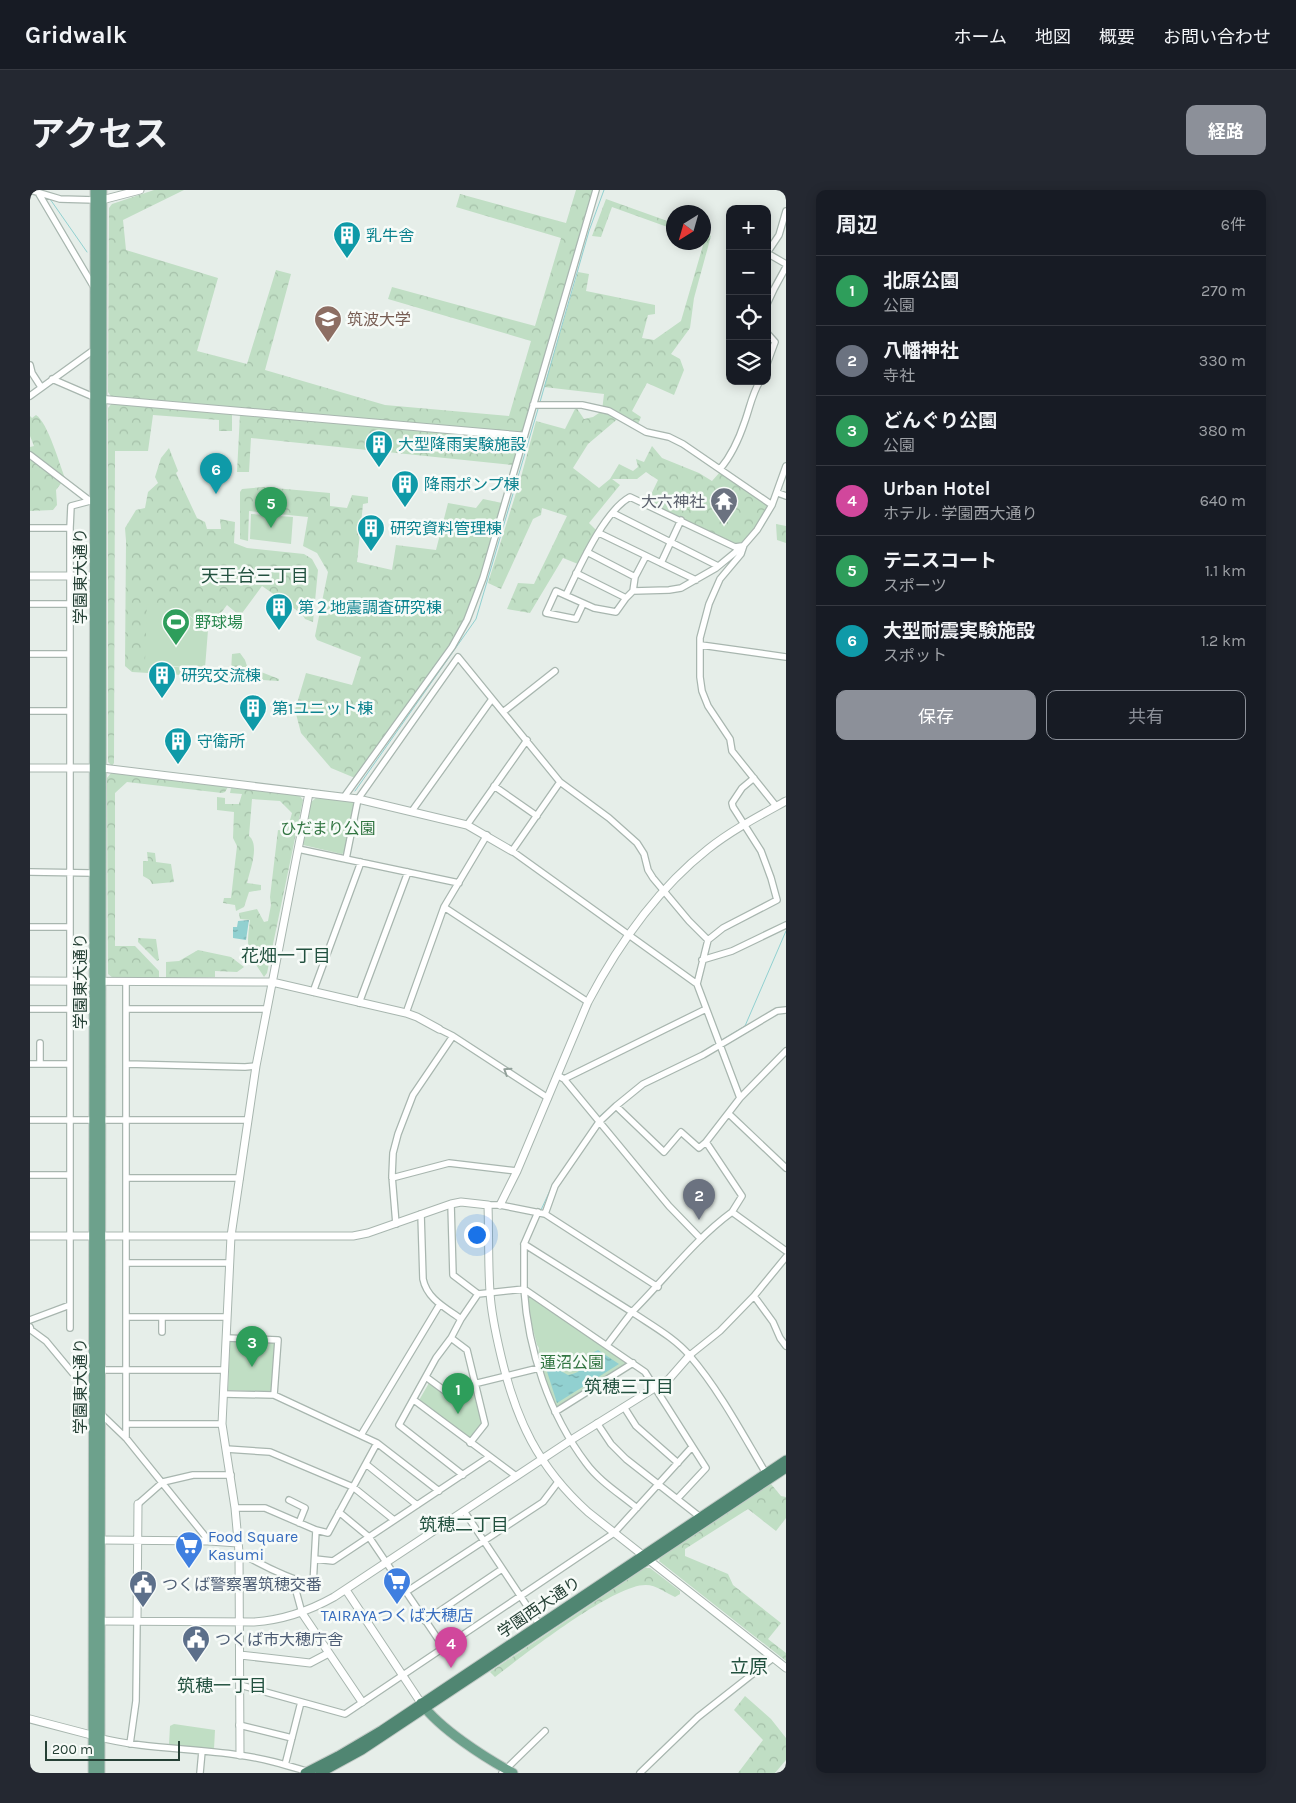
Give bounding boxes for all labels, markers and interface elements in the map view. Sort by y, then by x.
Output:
text: Gridwalk [25,21,127,49]
text: ホーム [954,26,1007,48]
text: 地図 [1035,26,1071,48]
text: 概要 [1099,26,1135,48]
text: お問い合わせ [1163,26,1271,48]
button: 経路 [1186,105,1266,155]
text: アクセス [30,114,168,155]
north arrow [666,205,711,250]
map controls [726,205,771,385]
button: + [726,205,771,250]
text: 周辺 [836,213,878,237]
text: 6件 [1221,215,1246,234]
building icon: 乳牛舎 [332,220,362,259]
place label: 乳牛舎 [366,226,414,245]
button: − [726,250,771,295]
text: 北原公園 [883,270,959,292]
text: 1 [849,281,855,300]
text: 270 m [1201,281,1246,300]
button: locate [726,295,771,340]
text: 公園 [883,296,915,315]
school or university icon: 筑波大学 [313,304,343,343]
place label: 筑波大学 [347,310,411,329]
button: layers [726,340,771,385]
text: 八幡神社 [883,340,959,362]
text: 2 [847,351,857,370]
text: 330 m [1199,351,1246,370]
text: 寺社 [883,366,915,385]
text: どんぐり公園 [883,410,997,432]
text: 3 [847,421,857,440]
text: 380 m [1198,421,1246,440]
building icon: 大型降雨実験施設 [364,429,394,468]
place label: 大型降雨実験施設 [398,435,526,454]
text: 公園 [883,436,915,455]
pin: 6 [200,453,232,494]
building icon: 降雨ポンプ棟 [390,469,420,508]
place label: 降雨ポンプ棟 [424,475,520,494]
text: Urban Hotel [883,478,991,500]
temple icon: 大六神社 [709,486,739,525]
pin: 5 [255,487,287,528]
text: 4 [847,491,857,510]
text: 640 m [1200,491,1246,510]
place label: 大六神社 [641,492,705,511]
text: ホテル · 学園西大通り [883,504,1037,523]
building icon: 研究資料管理棟 [356,513,386,552]
place label: 研究資料管理棟 [390,519,502,538]
street label: 学園東大通り [71,528,90,624]
text: テニスコート [883,550,997,572]
text: 5 [847,561,857,580]
text: 1.1 km [1205,561,1246,580]
district label: 天王台三丁目 [201,565,309,587]
text: スポーツ [883,576,947,595]
building icon: 第２地震調査研究棟 [264,592,294,631]
place label: 第２地震調査研究棟 [298,598,442,617]
sports icon: 野球場 [161,607,191,646]
place label: 野球場 [195,613,243,632]
text: 大型耐震実験施設 [883,620,1035,642]
text: 6 [847,631,857,650]
text: 1.2 km [1201,631,1246,650]
text: スポット [883,646,947,665]
building icon: 研究交流棟 [147,660,177,699]
place label: 研究交流棟 [181,666,261,685]
button: 保存 [836,690,1036,740]
button: 共有 [1046,690,1246,740]
building icon: 第1ユニット棟 [238,693,268,732]
place label: 第1ユニット棟 [272,699,373,718]
building icon: 守衛所 [163,726,193,765]
place label: 守衛所 [197,732,245,751]
park label: ひだまり公園 [280,819,376,838]
street label: 学園東大通り [71,933,90,1029]
district label: 花畑一丁目 [241,945,331,967]
one-way arrow [503,1068,512,1078]
pin: 2 [683,1179,715,1220]
your location [464,1222,490,1248]
pin: 3 [236,1326,268,1367]
street label: 学園東大通り [71,1338,90,1434]
park label: 蓮沼公園 [540,1353,604,1372]
pin: 1 [442,1373,474,1414]
district label: 筑穂三丁目 [584,1376,674,1398]
district label: 筑穂二丁目 [419,1514,509,1536]
place label: Food Square Kasumi [208,1527,298,1564]
supermarket icon: Food Square Kasumi [174,1530,204,1569]
supermarket icon: TAIRAYAつくば大穂店 [382,1566,412,1605]
public building icon: つくば警察署筑穂交番 [128,1569,158,1608]
street label: 学園西大通り [494,1572,584,1642]
place label: つくば警察署筑穂交番 [162,1575,322,1594]
place label: TAIRAYAつくば大穂店 [321,1606,473,1625]
public building icon: つくば市大穂庁舎 [181,1624,211,1663]
pin: 4 [435,1627,467,1668]
place label: つくば市大穂庁舎 [215,1630,343,1649]
district label: 立原 [730,1656,768,1678]
district label: 筑穂一丁目 [177,1675,267,1697]
scale bar [45,1738,180,1761]
text: 200 m [52,1741,93,1758]

